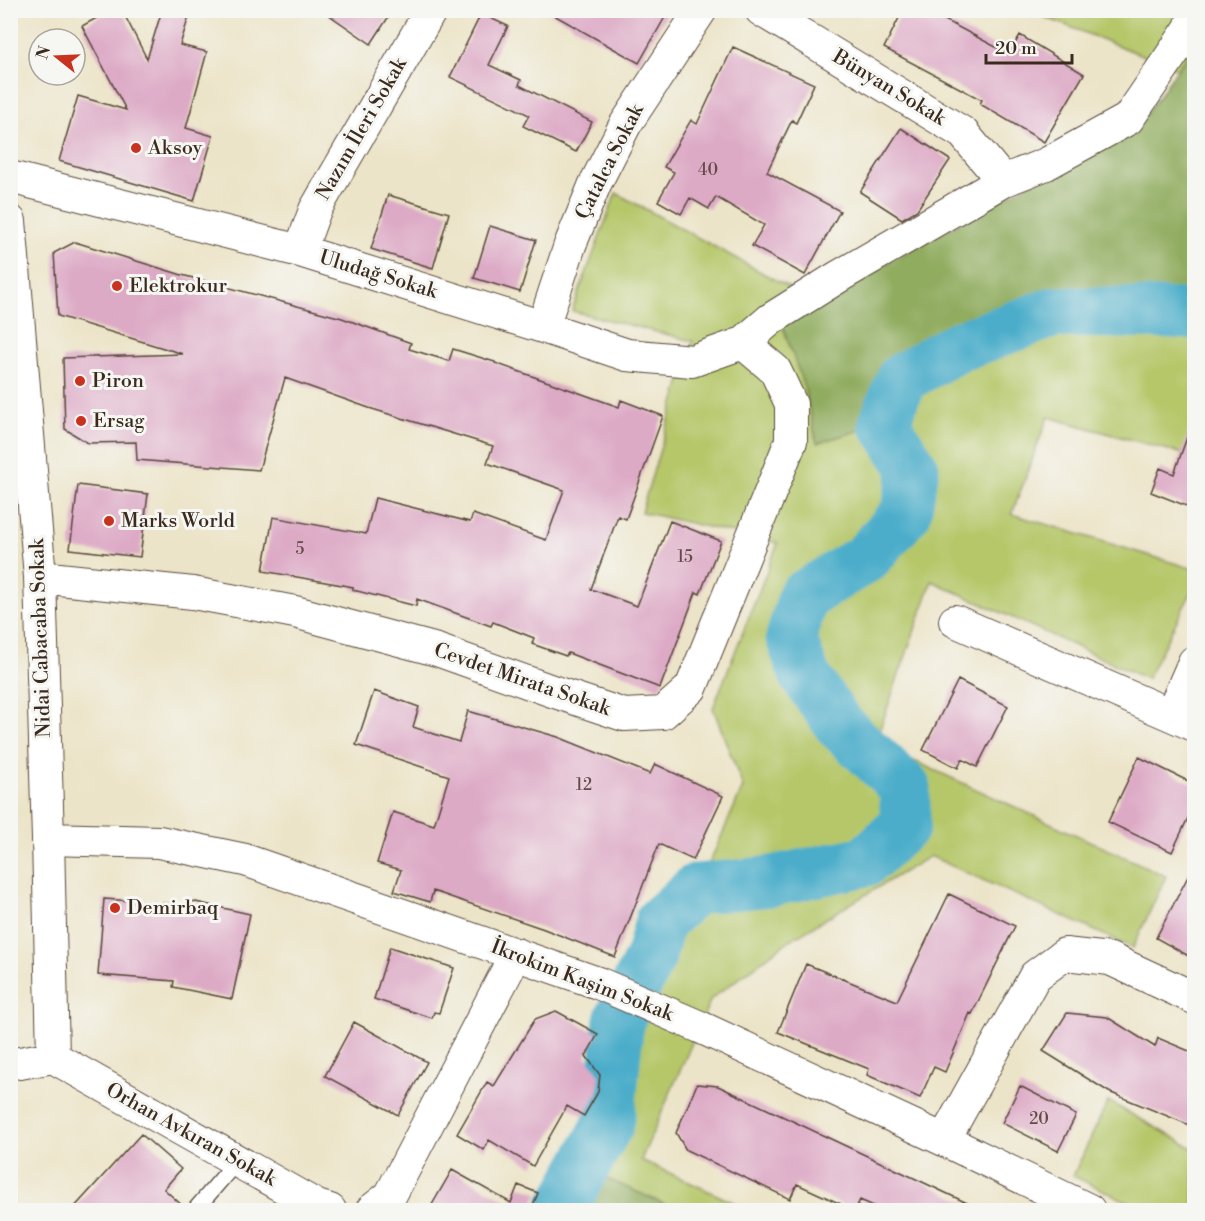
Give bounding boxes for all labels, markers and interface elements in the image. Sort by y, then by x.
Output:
north arrow [27,27,87,87]
scale bar [986,27,1072,65]
text: 20 m [995,37,1037,60]
text: N [32,43,55,62]
street label: Bünyan Sokak [827,44,951,132]
street label: Nazım İleri Sokak [310,52,414,205]
street label: Çatalca Sokak [570,99,650,224]
place label: Aksoy [147,136,203,161]
marker: Aksoy [129,141,143,155]
house number: 40 [698,160,718,180]
street label: Uludağ Sokak [316,245,442,305]
place label: Elektrokur [129,274,227,299]
marker: Elektrokur [110,279,124,293]
place label: Piron [92,369,144,394]
marker: Piron [73,374,87,388]
place label: Ersag [93,409,145,434]
marker: Ersag [74,414,88,428]
place label: Marks World [121,509,236,534]
marker: Marks World [102,514,116,528]
street label: Nidai Cabacaba Sokak [25,536,57,738]
house number: 5 [296,539,305,559]
house number: 15 [677,547,693,567]
street label: Cevdet Mirata Sokak [430,638,615,722]
house number: 12 [576,775,592,795]
place label: Demirbaq [127,896,219,921]
marker: Demirbaq [108,901,122,915]
street label: İkrokim Kaşim Sokak [487,934,678,1028]
street label: Orhan Avkıran Sokak [101,1078,282,1193]
house number: 20 [1029,1109,1049,1129]

